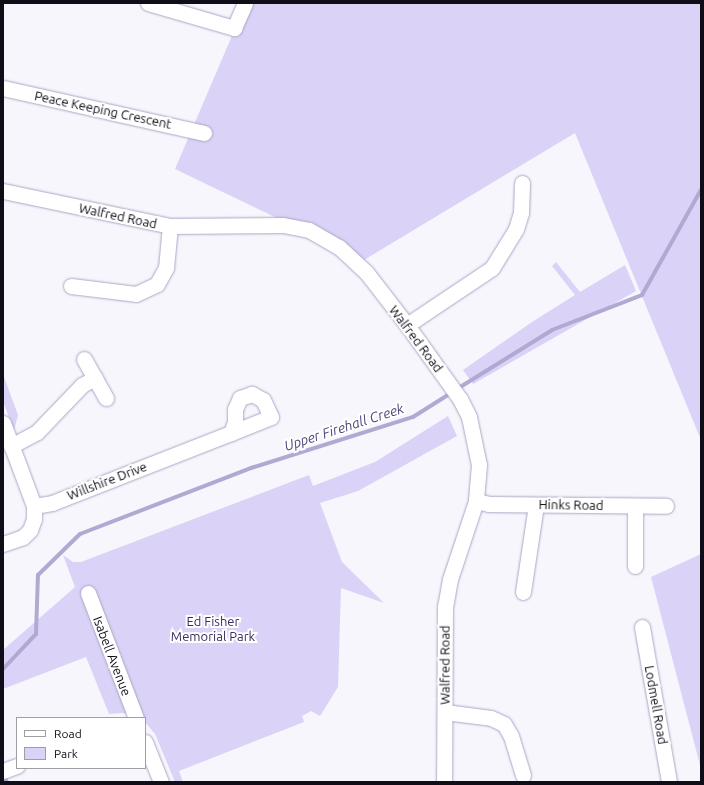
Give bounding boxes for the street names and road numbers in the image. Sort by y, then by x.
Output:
street label: Peace Keeping Crescent [33,88,173,132]
street label: Walfred Road [78,200,158,232]
street label: Walfred Road [386,303,446,375]
street label: Willshire Drive [65,459,149,503]
street label: Hinks Road [538,497,604,513]
street label: Isabell Avenue [90,614,134,698]
street label: Walfred Road [437,625,453,705]
street label: Lodmell Road [641,664,671,746]

